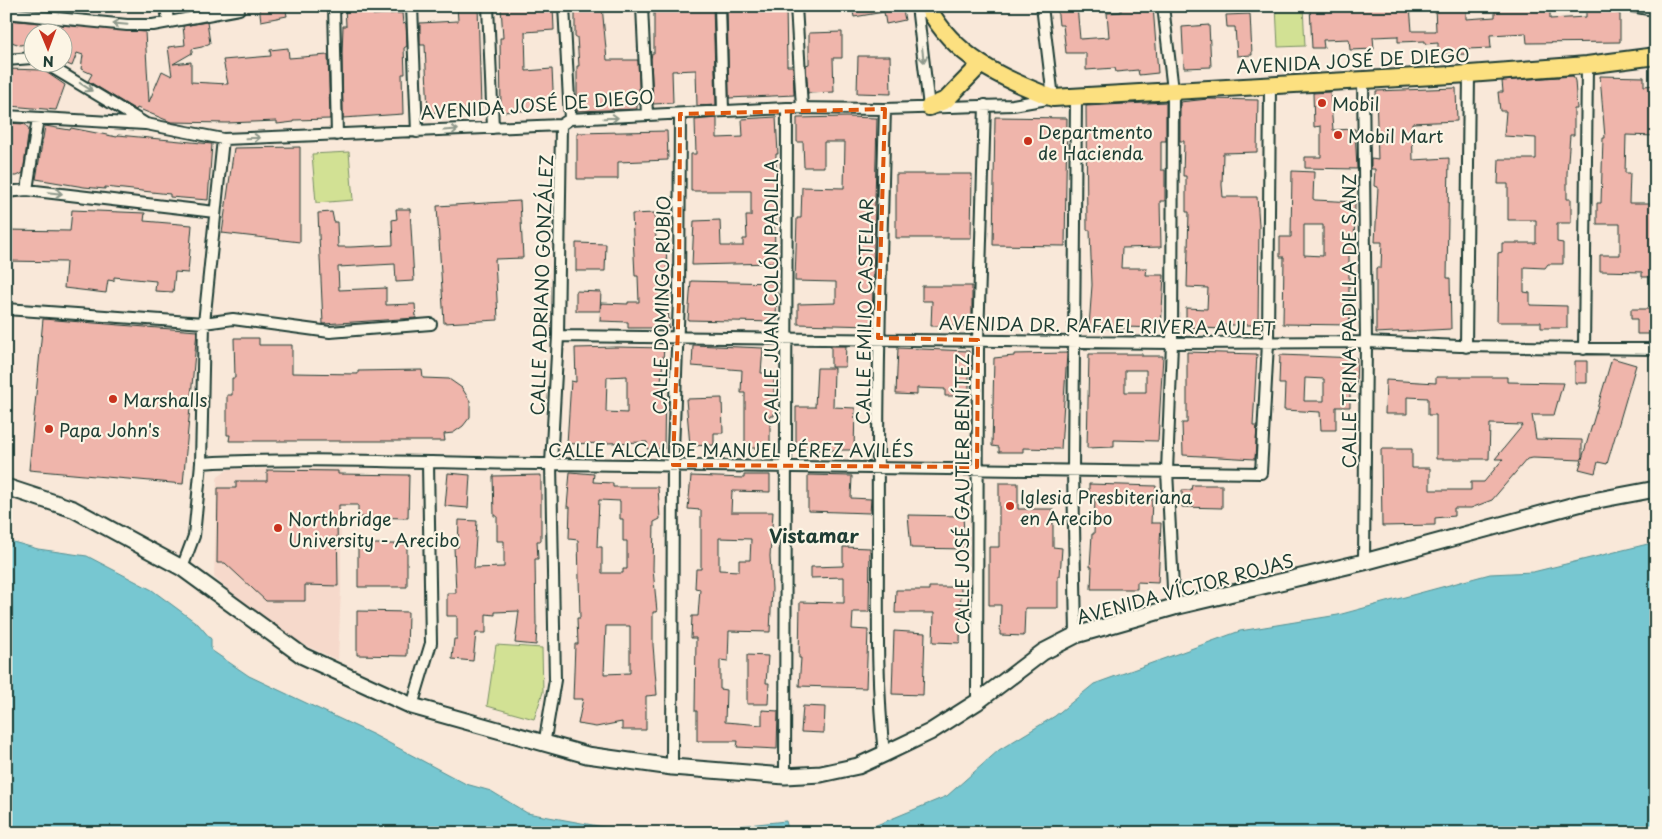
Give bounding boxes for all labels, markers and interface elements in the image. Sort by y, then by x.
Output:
one-way arrow [112,20,128,29]
north arrow [22,22,72,72]
street label: AVENIDA JOSÉ DE DIEGO [1236,40,1470,80]
one-way arrow [918,46,928,62]
text: N [43,51,54,72]
one-way arrow [78,82,92,92]
street label: AVENIDA JOSÉ DE DIEGO [420,82,654,126]
place label: Mobil [1332,90,1379,117]
marker: Mobil [1316,97,1328,109]
one-way arrow [603,113,619,122]
place label: Departmento de Hacienda [1038,118,1153,166]
place label: Mobil Mart [1348,122,1443,149]
one-way arrow [442,126,458,135]
marker: Mobil Mart [1332,129,1344,141]
one-way arrow [245,134,261,143]
marker: Departmento de Hacienda [1022,135,1034,147]
street label: CALLE ADRIANO GONZÁLEZ [523,154,559,416]
street label: CALLE JUAN COLÓN PADILLA [757,159,784,425]
street label: CALLE TRINA PADILLA DE SANZ [1335,173,1362,469]
one-way arrow [46,188,62,198]
street label: CALLE DOMINGO RUBIO [646,195,676,415]
street label: CALLE EMILIO CASTELAR [849,197,879,425]
street label: AVENIDA DR. RAFAEL RIVERA AULET [939,309,1276,341]
street label: CALLE JOSÉ GAUTIER BENÍTEZ [948,353,975,635]
place label: Marshalls [123,386,208,413]
marker: Marshalls [107,393,119,405]
place label: Papa John's [59,416,160,443]
marker: Papa John's [43,423,55,435]
street label: CALLE ALCALDE MANUEL PÉREZ AVILÉS [548,436,914,463]
place label: Iglesia Presbiteriana en Arecibo [1020,483,1193,531]
marker: Iglesia Presbiteriana en Arecibo [1004,500,1016,512]
place label: Northbridge University - Arecibo [288,505,459,553]
district label: Vistamar [769,521,859,549]
marker: Northbridge University - Arecibo [272,522,284,534]
street label: AVENIDA VÍCTOR ROJAS [1073,546,1297,630]

